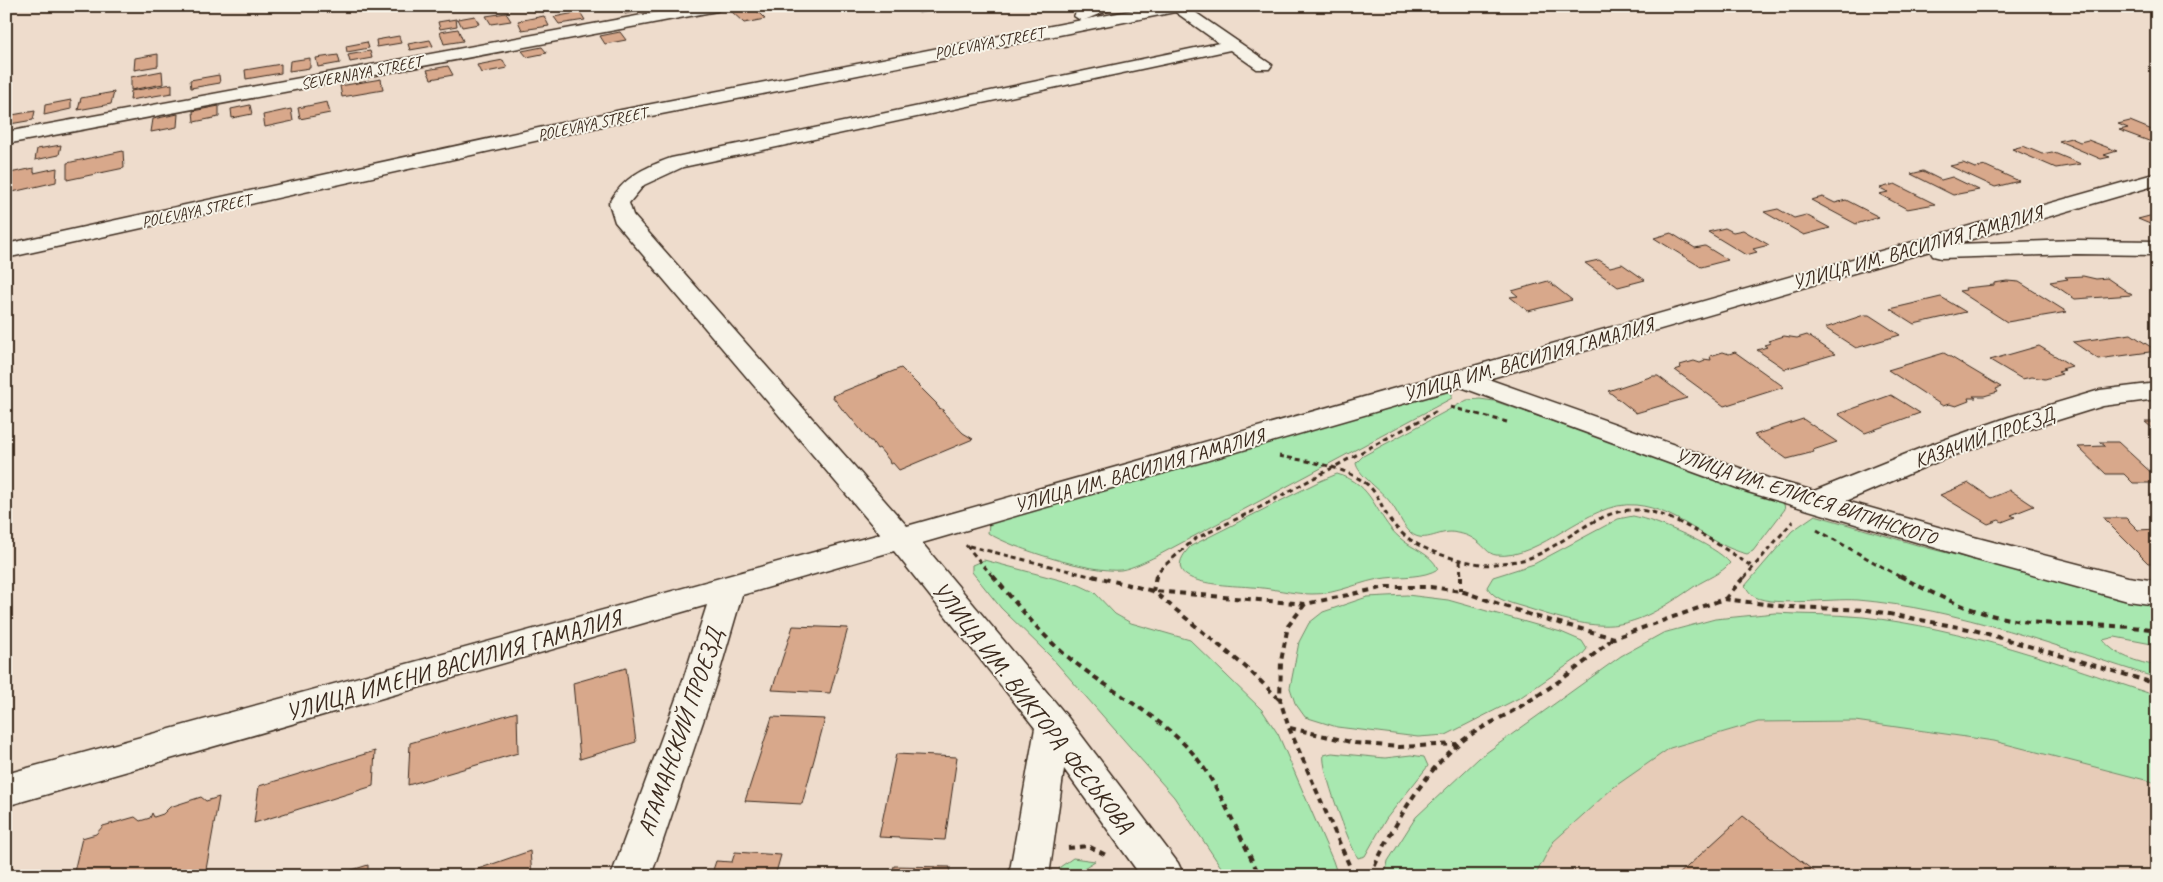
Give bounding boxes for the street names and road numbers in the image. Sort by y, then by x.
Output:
street label: POLEVAYA STREET [933,22,1049,63]
street label: SEVERNAYA STREET [299,51,428,94]
street label: POLEVAYA STREET [536,102,652,145]
street label: POLEVAYA STREET [140,189,256,232]
street label: УЛИЦА ИМ. ВАСИЛИЯ ГАМАЛИЯ [1789,199,2048,295]
street label: УЛИЦА ИМ. ВАСИЛИЯ ГАМАЛИЯ [1400,311,1659,407]
street label: КАЗАЧИЙ ПРОЕЗД [1911,401,2059,473]
street label: УЛИЦА ИМ. ВАСИЛИЯ ГАМАЛИЯ [1011,422,1270,518]
street label: УЛИЦА ИМ. ЕЛИСЕЯ ВИТИНСКОГО [1672,442,1942,551]
street label: УЛИЦА ИМ. ВИКТОРА ФЕСЬКОВА [925,575,1141,839]
street label: УЛИЦА ИМЕНИ ВАСИЛИЯ ГАМАЛИЯ [282,602,628,727]
street label: АТАМАНСКИЙ ПРОЕЗД [630,622,730,839]

